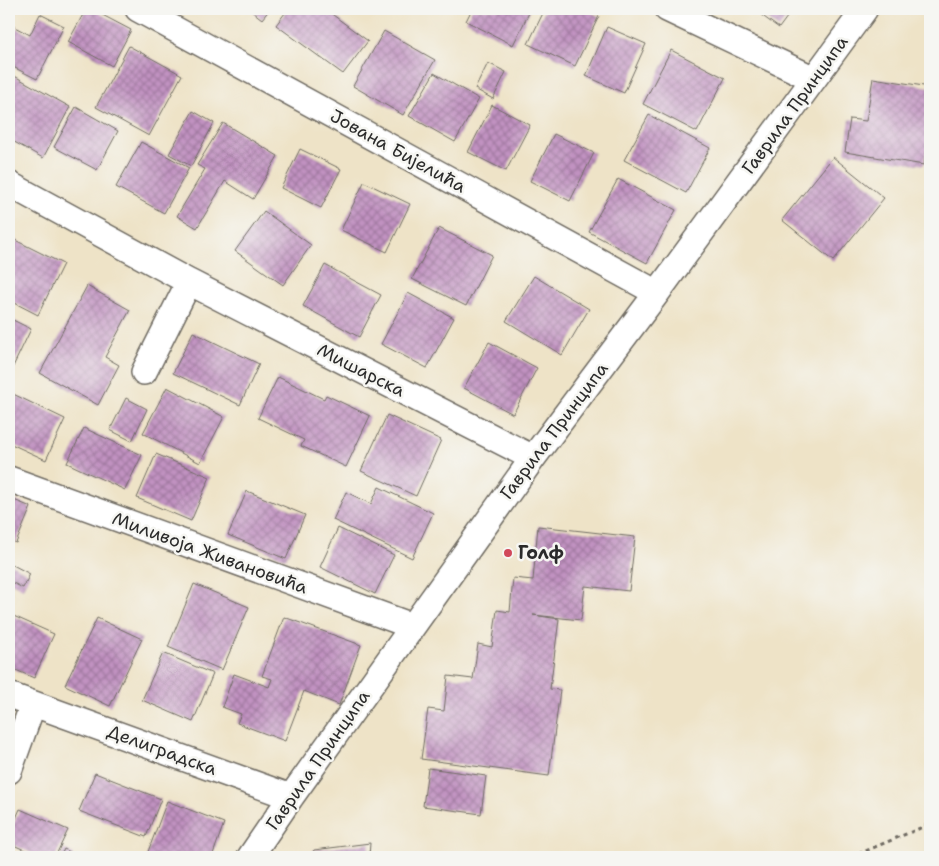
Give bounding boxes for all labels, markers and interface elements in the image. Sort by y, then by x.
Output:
street label: Гаврила Принципа [737,31,853,179]
street label: Јована Бијелића [326,104,470,198]
street label: Мишарска [313,338,409,402]
street label: Гаврила Принципа [494,358,614,504]
street label: Миливоја Живановића [109,506,311,600]
place label: Голф [518,541,564,565]
marker: Голф [502,547,514,559]
street label: Гаврила Принципа [261,685,375,835]
street label: Делиградска [104,719,220,781]

